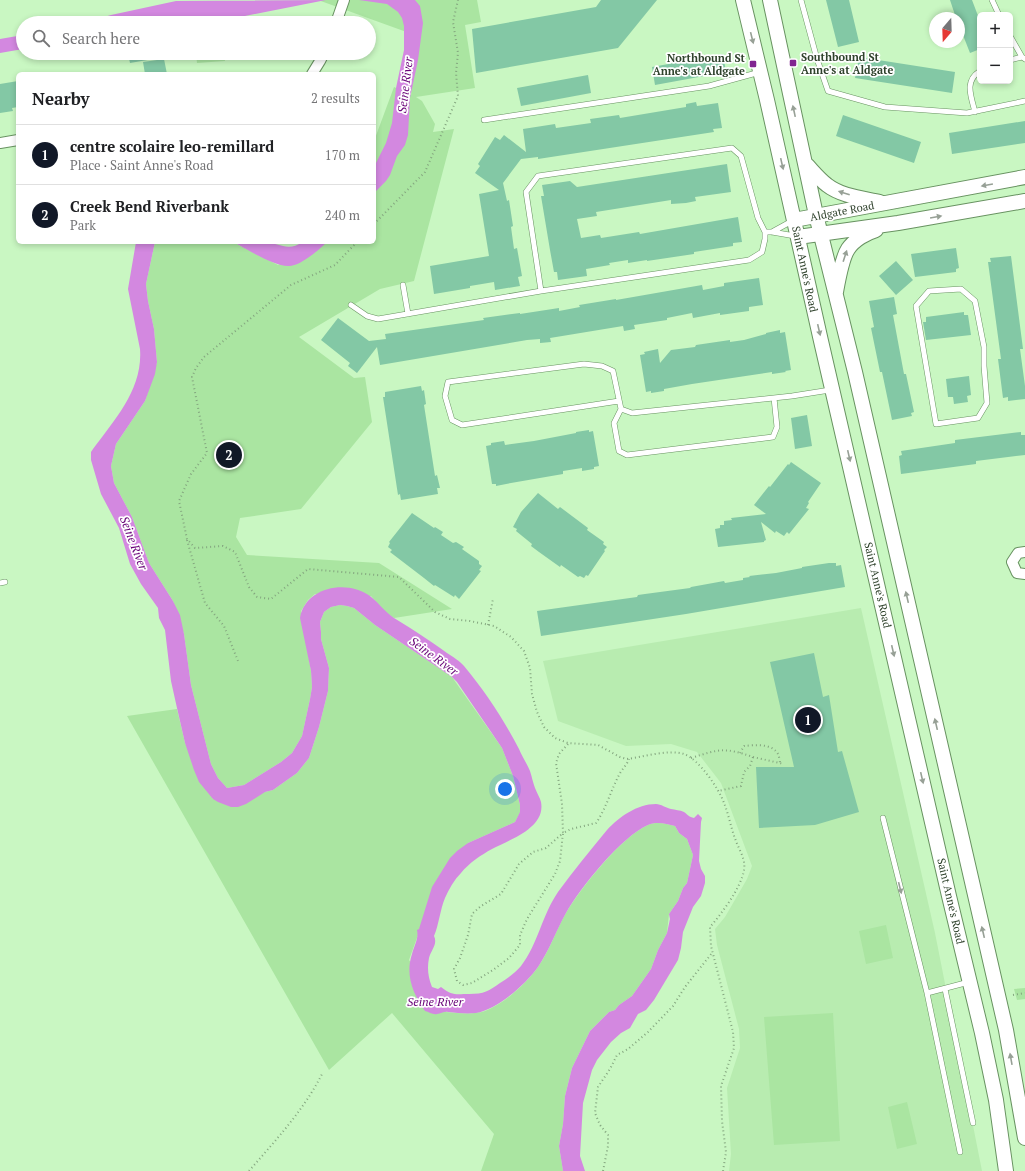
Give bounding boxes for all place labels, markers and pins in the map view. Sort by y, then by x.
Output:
place label: Southbound St Anne's at Aldgate [801,50,893,77]
place label: Northbound St Anne's at Aldgate [653,51,746,78]
marker: Southbound St Anne's at Aldgate [788,58,798,68]
marker: Northbound St Anne's at Aldgate [748,59,758,69]
pin: 2 [216,440,242,470]
pin: 1 [795,705,821,735]

